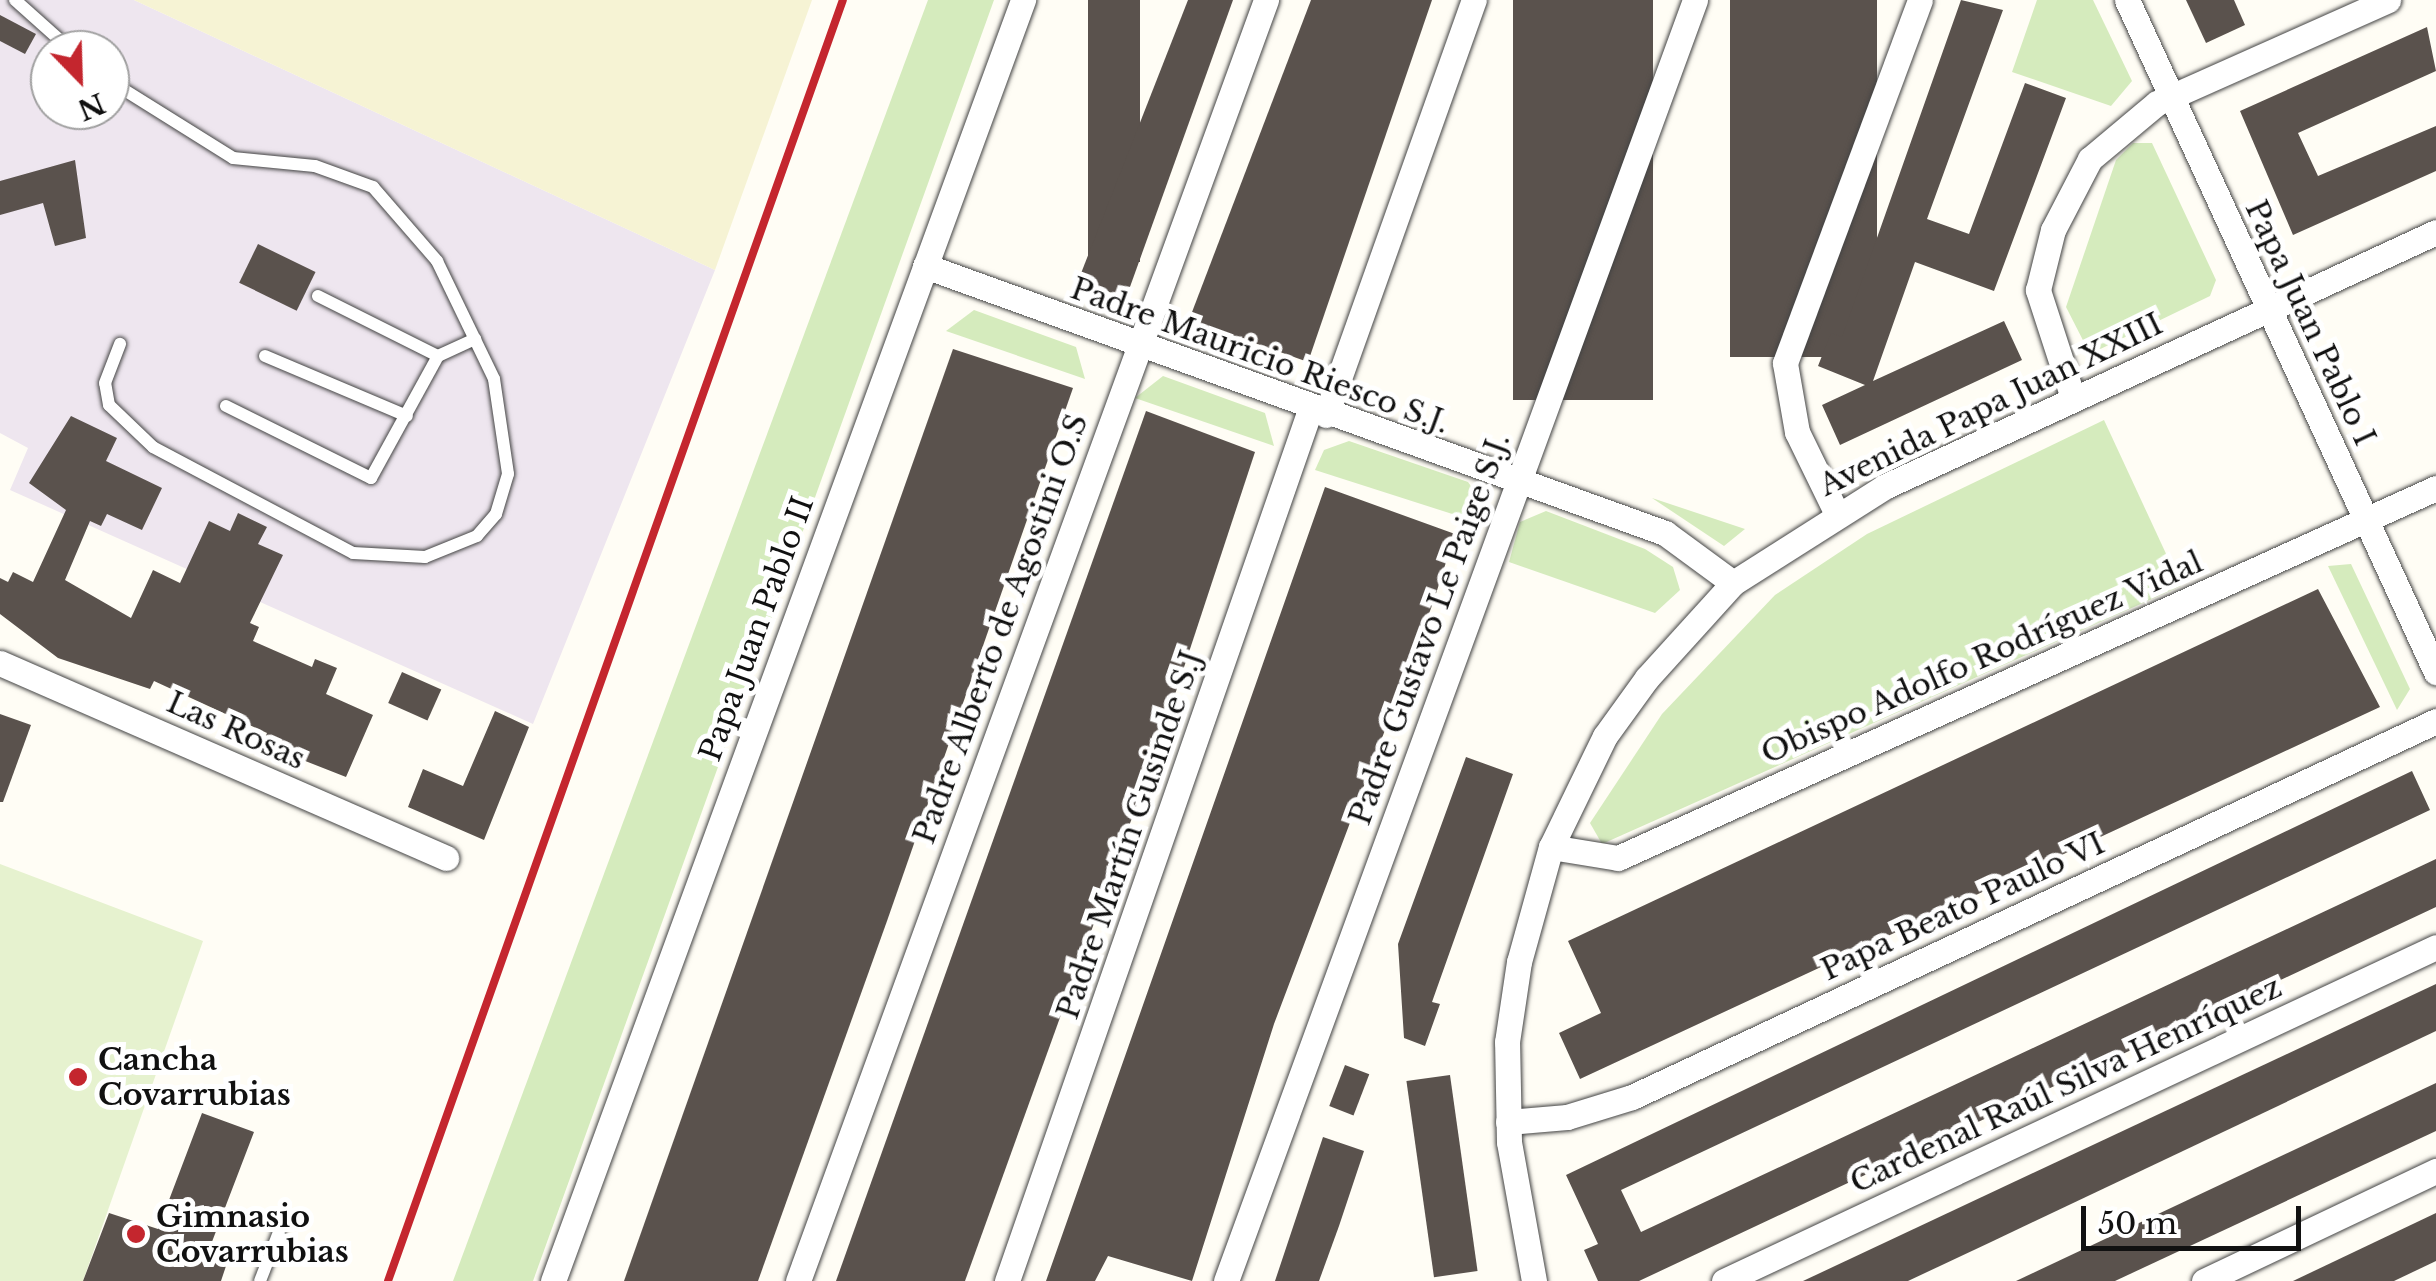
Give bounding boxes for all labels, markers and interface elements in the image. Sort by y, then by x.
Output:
north arrow [30,30,130,130]
text: N [72,85,110,127]
street label: Papa Juan Pablo I [2237,195,2383,451]
street label: Padre Mauricio Riesco S.J. [1066,271,1454,441]
street label: Avenida Papa Juan XXIII [1813,306,2169,504]
street label: Padre Alberto de Agostini O.S [906,408,1096,850]
street label: Padre Gustavo Le Paige S.J. [1342,428,1518,830]
street label: Papa Juan Pablo II [692,492,822,766]
street label: Obispo Adolfo Rodríguez Vidal [1755,544,2209,772]
street label: Padre Martín Gusinde S.J [1050,646,1210,1024]
street label: Las Rosas [161,685,311,777]
street label: Papa Beato Paulo VI [1815,825,2111,989]
street label: Cardenal Raúl Silva Henríquez [1845,969,2287,1201]
place label: Cancha Covarrubias [98,1042,291,1112]
marker: Cancha Covarrubias [67,1066,89,1088]
scale bar [2086,1186,2306,1248]
place label: Gimnasio Covarrubias [156,1199,349,1270]
text: 50 m [2098,1205,2177,1242]
marker: Gimnasio Covarrubias [125,1223,147,1245]

